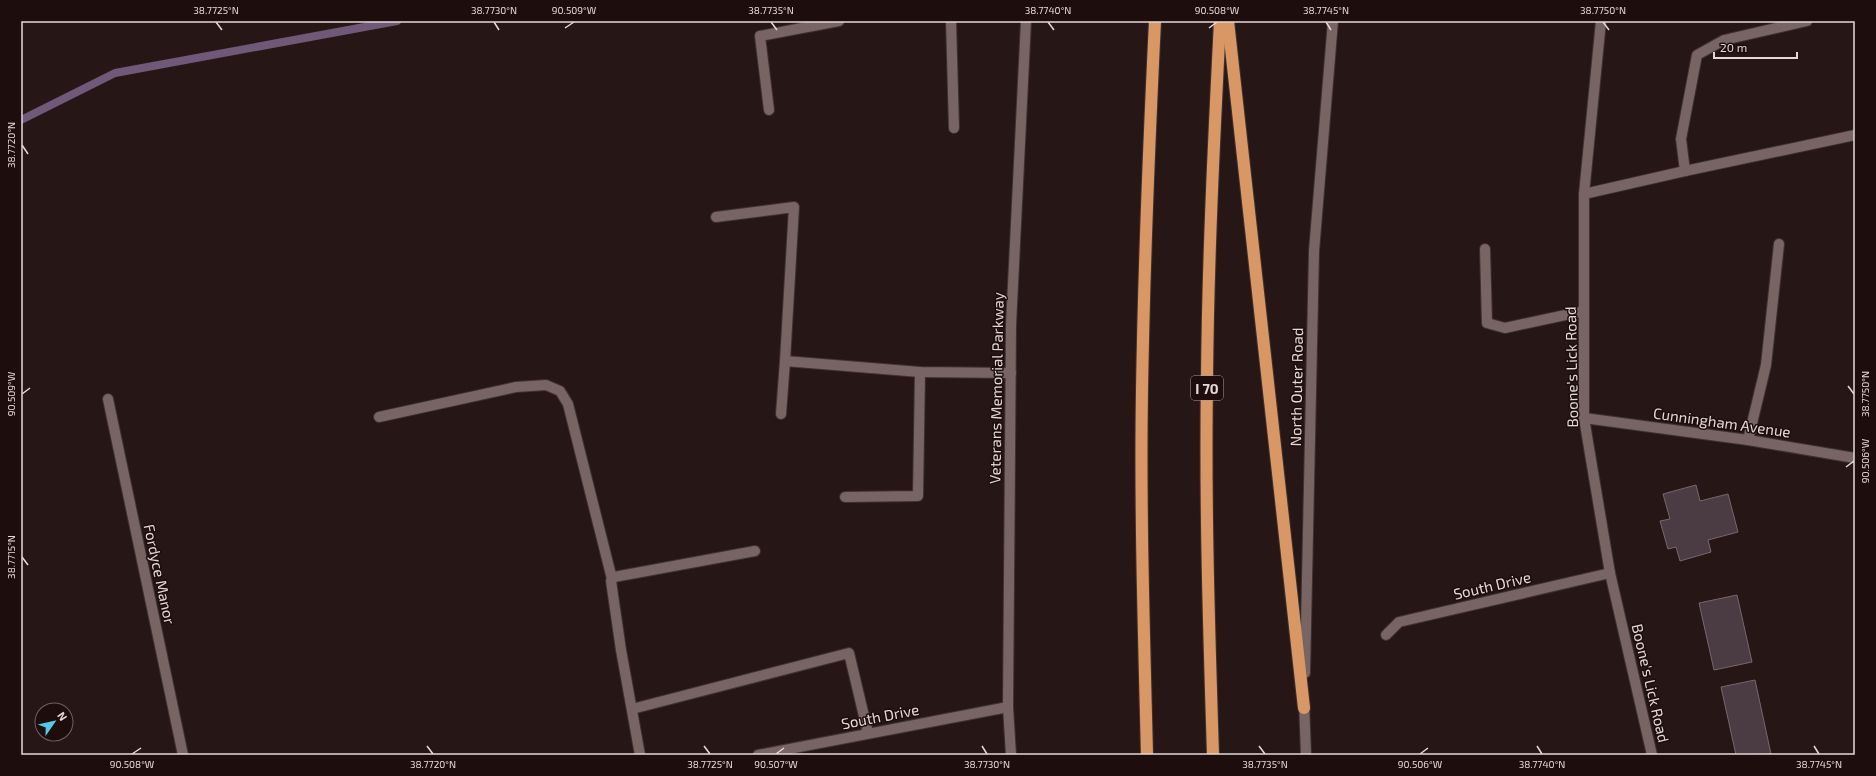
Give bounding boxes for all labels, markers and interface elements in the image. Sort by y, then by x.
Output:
text: 38.7725°N [193,4,239,16]
text: 38.7730°N [471,4,517,16]
text: 90.509°W [552,4,597,16]
text: 38.7735°N [748,4,794,16]
text: 38.7740°N [1025,4,1071,16]
text: 90.508°W [1195,4,1240,16]
text: 38.7745°N [1303,4,1349,16]
text: 38.7750°N [1580,4,1626,16]
scale bar [1714,34,1797,60]
text: 20 m [1720,40,1747,54]
text: 38.7720°N [5,122,17,168]
street label: Veterans Memorial Parkway [985,292,1007,484]
street label: Boone's Lick Road [1561,306,1581,428]
street label: North Outer Road [1286,327,1306,447]
text: 90.509°W [5,371,17,416]
text: 38.7750°N [1859,371,1871,417]
road number: I 70 [1191,376,1223,400]
street label: Cunningham Avenue [1652,403,1792,441]
text: 90.506°W [1859,438,1871,483]
street label: Fordyce Manor [141,522,179,626]
text: 38.7715°N [5,535,17,579]
street label: South Drive [1452,567,1532,603]
street label: Boone's Lick Road [1629,622,1673,744]
street label: South Drive [840,700,920,732]
north arrow [34,702,74,742]
text: N [55,709,70,723]
text: 90.508°W [110,758,155,770]
text: 38.7720°N [410,758,456,770]
text: 38.7725°N [687,758,733,770]
text: 90.507°W [754,758,798,770]
text: 38.7730°N [964,758,1010,770]
text: 38.7735°N [1242,758,1288,770]
text: 90.506°W [1398,758,1443,770]
text: 38.7740°N [1519,758,1565,770]
text: 38.7745°N [1796,758,1842,770]

